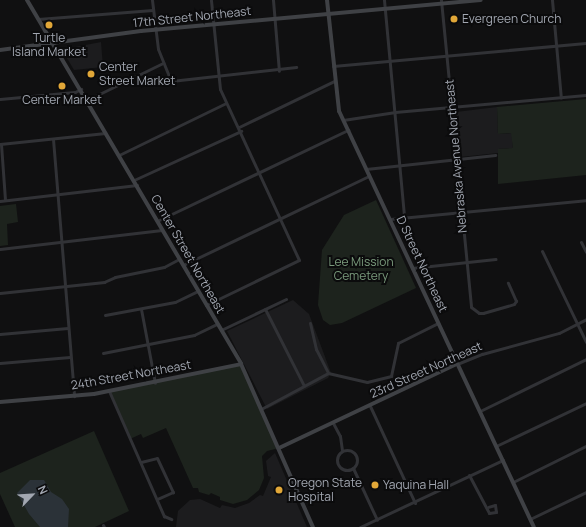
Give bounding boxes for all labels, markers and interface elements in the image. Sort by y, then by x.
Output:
street label: 17th Street Northeast [132,4,252,30]
place label: Evergreen Church [462,12,561,26]
marker: Evergreen Church [449,14,459,24]
marker: Turtle Island Market [44,20,54,30]
place label: Turtle Island Market [12,31,86,59]
place label: Center Street Market [99,60,175,88]
marker: Center Street Market [86,69,96,79]
street label: Nebraska Avenue Northeast [442,79,470,233]
marker: Center Market [57,81,67,91]
place label: Center Market [22,93,102,107]
street label: Center Street Northeast [148,192,228,316]
street label: D Street Northeast [393,214,451,314]
park label: Lee Mission Cemetery [328,255,394,283]
street label: 23rd Street Northeast [368,339,484,401]
street label: 24th Street Northeast [70,357,192,393]
north arrow [12,475,52,515]
place label: Oregon State Hospital [288,476,362,504]
place label: Yaquina Hall [383,478,449,492]
marker: Yaquina Hall [370,480,380,490]
text: N [35,483,52,496]
marker: Oregon State Hospital [273,484,285,496]

